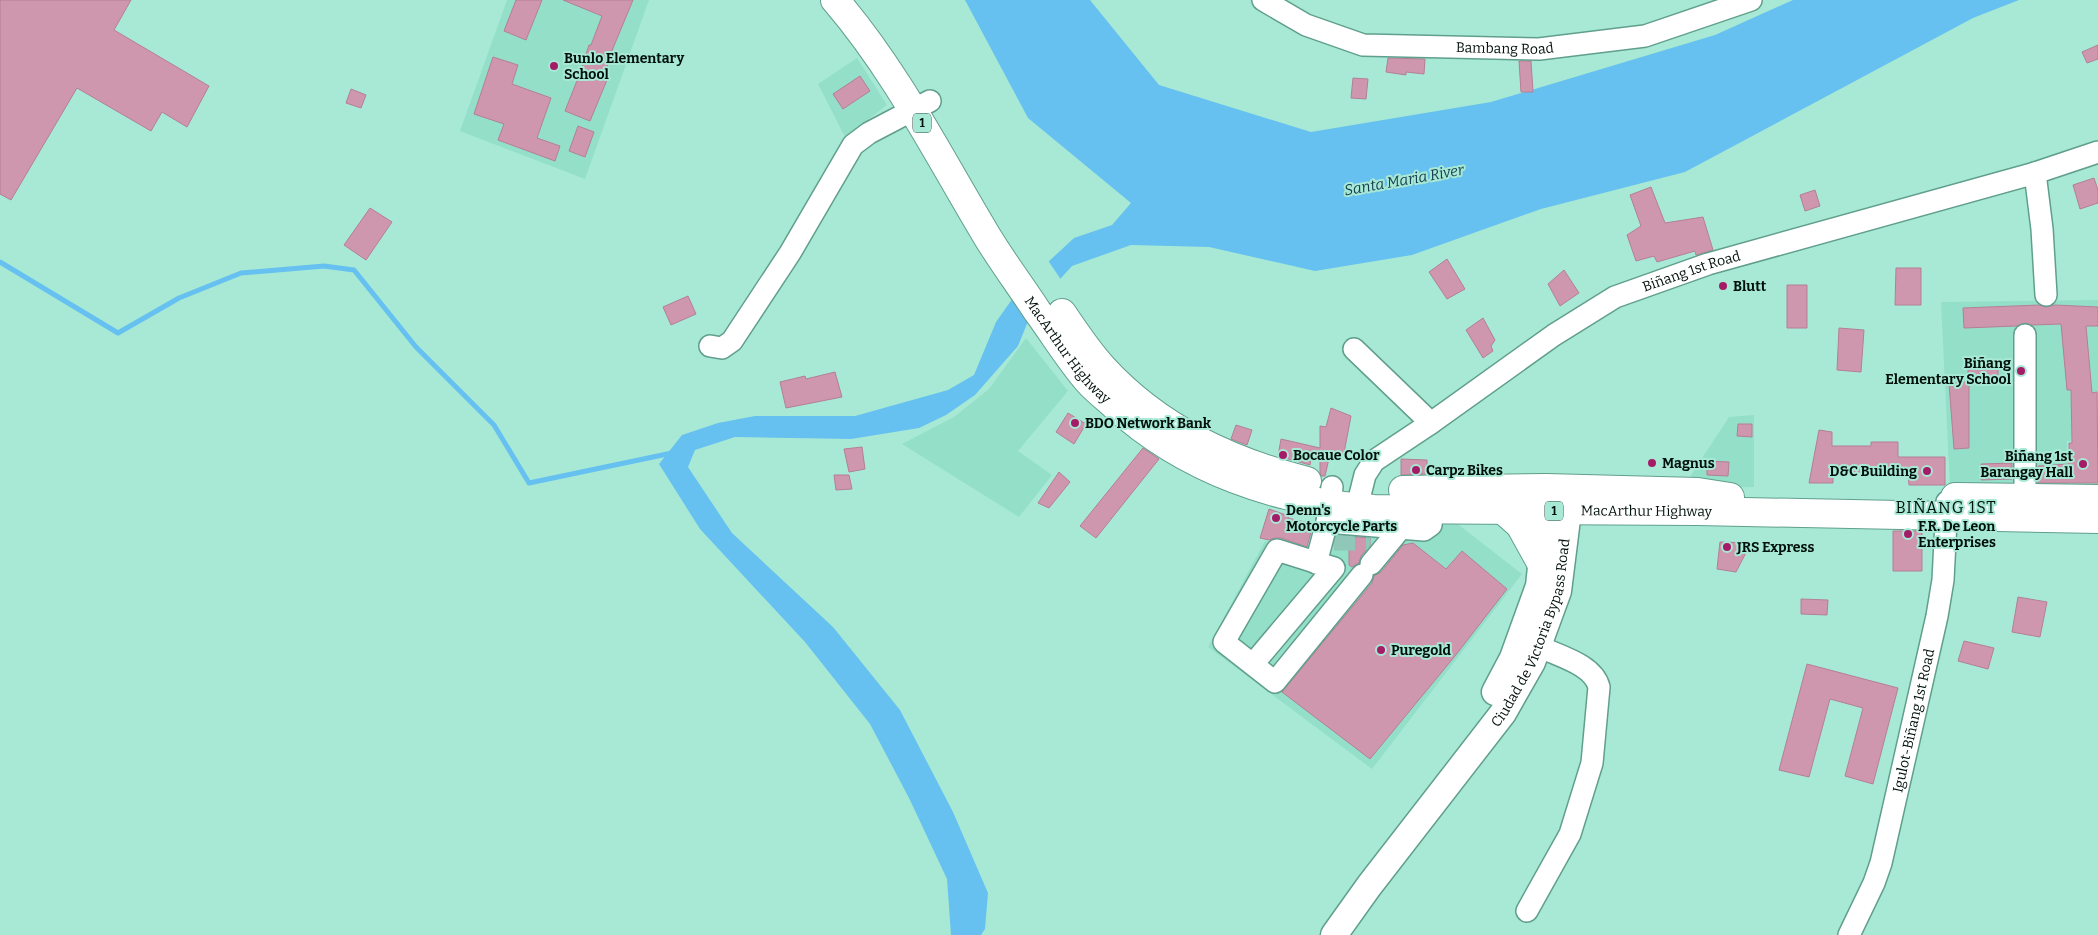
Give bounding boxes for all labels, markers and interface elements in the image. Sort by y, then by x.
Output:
street label: Bambang Road [1456,39,1555,58]
place label: Bunlo Elementary School [564,50,684,83]
marker: Bunlo Elementary School [548,60,560,72]
road number: 1 [913,114,931,132]
water label: Santa Maria River [1343,160,1466,199]
street label: Biñang 1st Road [1640,247,1742,296]
place label: Blutt [1733,278,1767,295]
marker: Blutt [1717,280,1729,292]
street label: MacArthur Highway [1021,293,1115,408]
place label: Biñang Elementary School [1885,355,2012,388]
marker: Biñang Elementary School [2015,365,2027,377]
place label: BDO Network Bank [1085,415,1212,432]
marker: BDO Network Bank [1069,417,1081,429]
place label: Bocaue Color [1293,447,1380,464]
place label: Biñang 1st Barangay Hall [1980,448,2074,481]
marker: Bocaue Color [1277,449,1289,461]
place label: Magnus [1662,455,1715,472]
marker: Magnus [1646,457,1658,469]
marker: Biñang 1st Barangay Hall [2077,458,2089,470]
place label: Carpz Bikes [1426,462,1503,479]
place label: D&C Building [1830,463,1917,480]
marker: Carpz Bikes [1410,464,1422,476]
marker: D&C Building [1921,465,1933,477]
district label: BIÑANG 1ST [1895,497,1997,517]
place label: Denn's Motorcycle Parts [1286,502,1397,535]
road number: 1 [1545,502,1563,520]
street label: MacArthur Highway [1581,502,1713,520]
marker: Denn's Motorcycle Parts [1270,512,1282,524]
place label: F.R. De Leon Enterprises [1918,518,1996,551]
marker: F.R. De Leon Enterprises [1902,528,1914,540]
street label: Ciudad de Victoria Bypass Road [1487,538,1573,730]
place label: JRS Express [1736,539,1814,556]
marker: JRS Express [1721,541,1733,553]
place label: Puregold [1391,642,1452,659]
marker: Puregold [1375,644,1387,656]
street label: Igulot-Biñang 1st Road [1889,647,1938,794]

